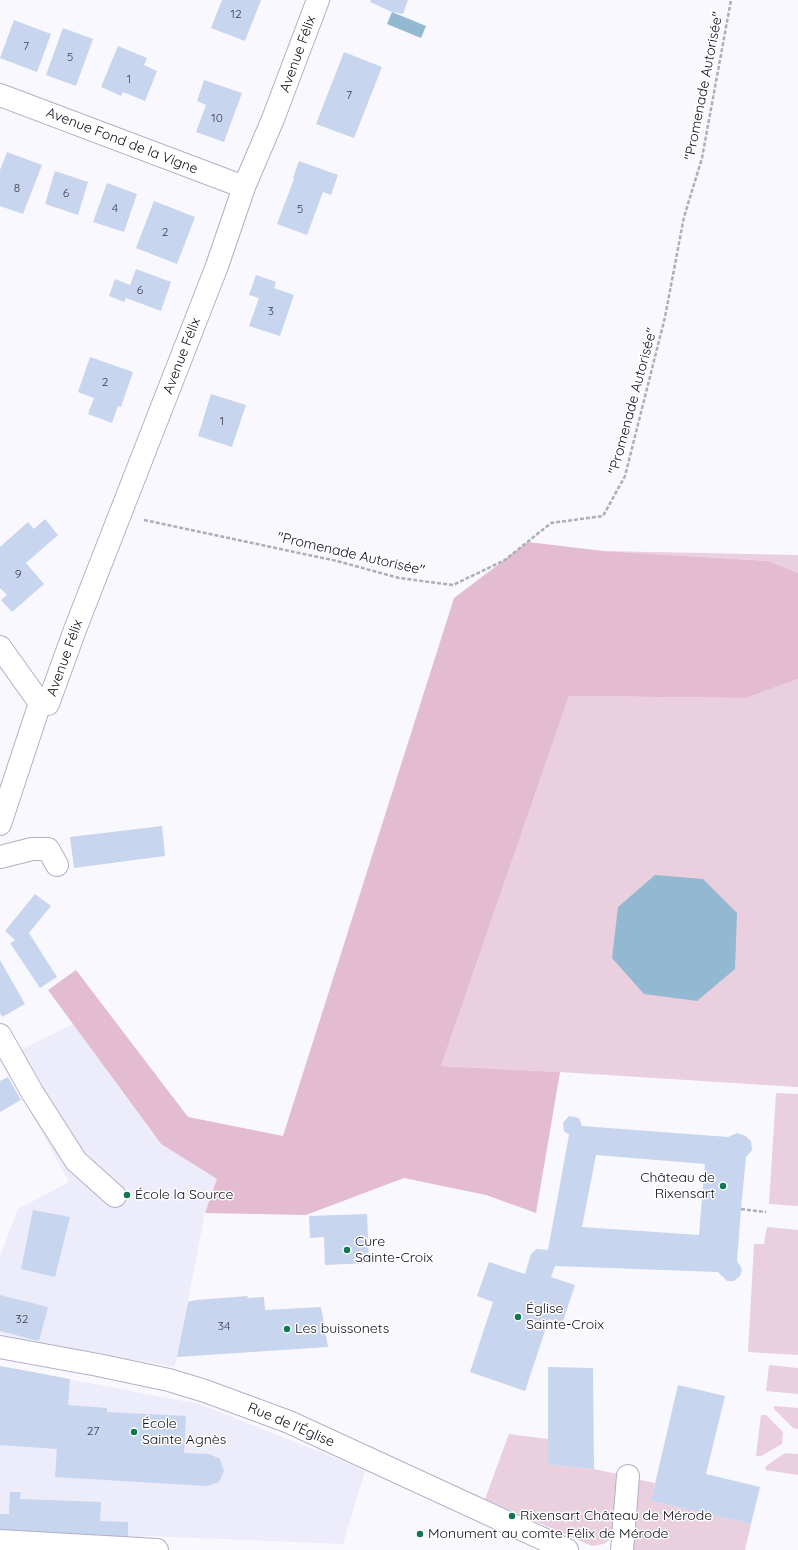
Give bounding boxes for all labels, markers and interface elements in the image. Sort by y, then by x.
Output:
house number: 12 [230,7,242,21]
street label: "Promenade Autorisée" [681,10,727,162]
street label: Avenue Félix [276,13,320,95]
house number: 7 [23,39,29,53]
house number: 5 [67,50,73,64]
house number: 1 [127,72,131,86]
house number: 7 [346,88,352,102]
street label: Avenue Fond de la Vigne [44,104,200,178]
house number: 10 [211,111,223,125]
house number: 8 [14,181,20,195]
house number: 6 [63,186,69,200]
house number: 4 [112,201,118,215]
house number: 5 [297,202,303,216]
house number: 2 [162,225,168,239]
house number: 6 [137,283,143,297]
house number: 3 [268,304,274,318]
street label: Avenue Félix [160,315,204,397]
street label: "Promenade Autorisée" [605,326,661,476]
house number: 2 [102,375,108,389]
house number: 1 [220,414,224,428]
street label: "Promenade Autorisée" [276,529,426,579]
house number: 9 [15,567,21,581]
street label: Avenue Félix [43,617,87,699]
place label: Château de Rixensart [640,1170,715,1202]
marker: Château de Rixensart [718,1181,728,1191]
place label: École la Source [135,1187,234,1203]
marker: École la Source [122,1190,132,1200]
place label: Cure Sainte-Croix [355,1234,433,1266]
marker: Cure Sainte-Croix [342,1245,352,1255]
place label: Église Sainte-Croix [526,1301,604,1334]
house number: 32 [16,1312,28,1326]
marker: Église Sainte-Croix [513,1312,523,1322]
house number: 34 [218,1319,230,1333]
place label: Les buissonets [295,1321,389,1337]
marker: Les buissonets [282,1324,292,1334]
street label: Rue de l'Église [245,1399,337,1451]
place label: École Sainte Agnès [142,1416,226,1448]
house number: 27 [87,1424,99,1438]
marker: École Sainte Agnès [129,1427,139,1437]
place label: Rixensart Château de Mérode [520,1508,712,1524]
marker: Rixensart Château de Mérode [507,1511,517,1521]
place label: Monument au comte Félix de Mérode [428,1526,669,1542]
marker: Monument au comte Félix de Mérode [415,1529,425,1539]

